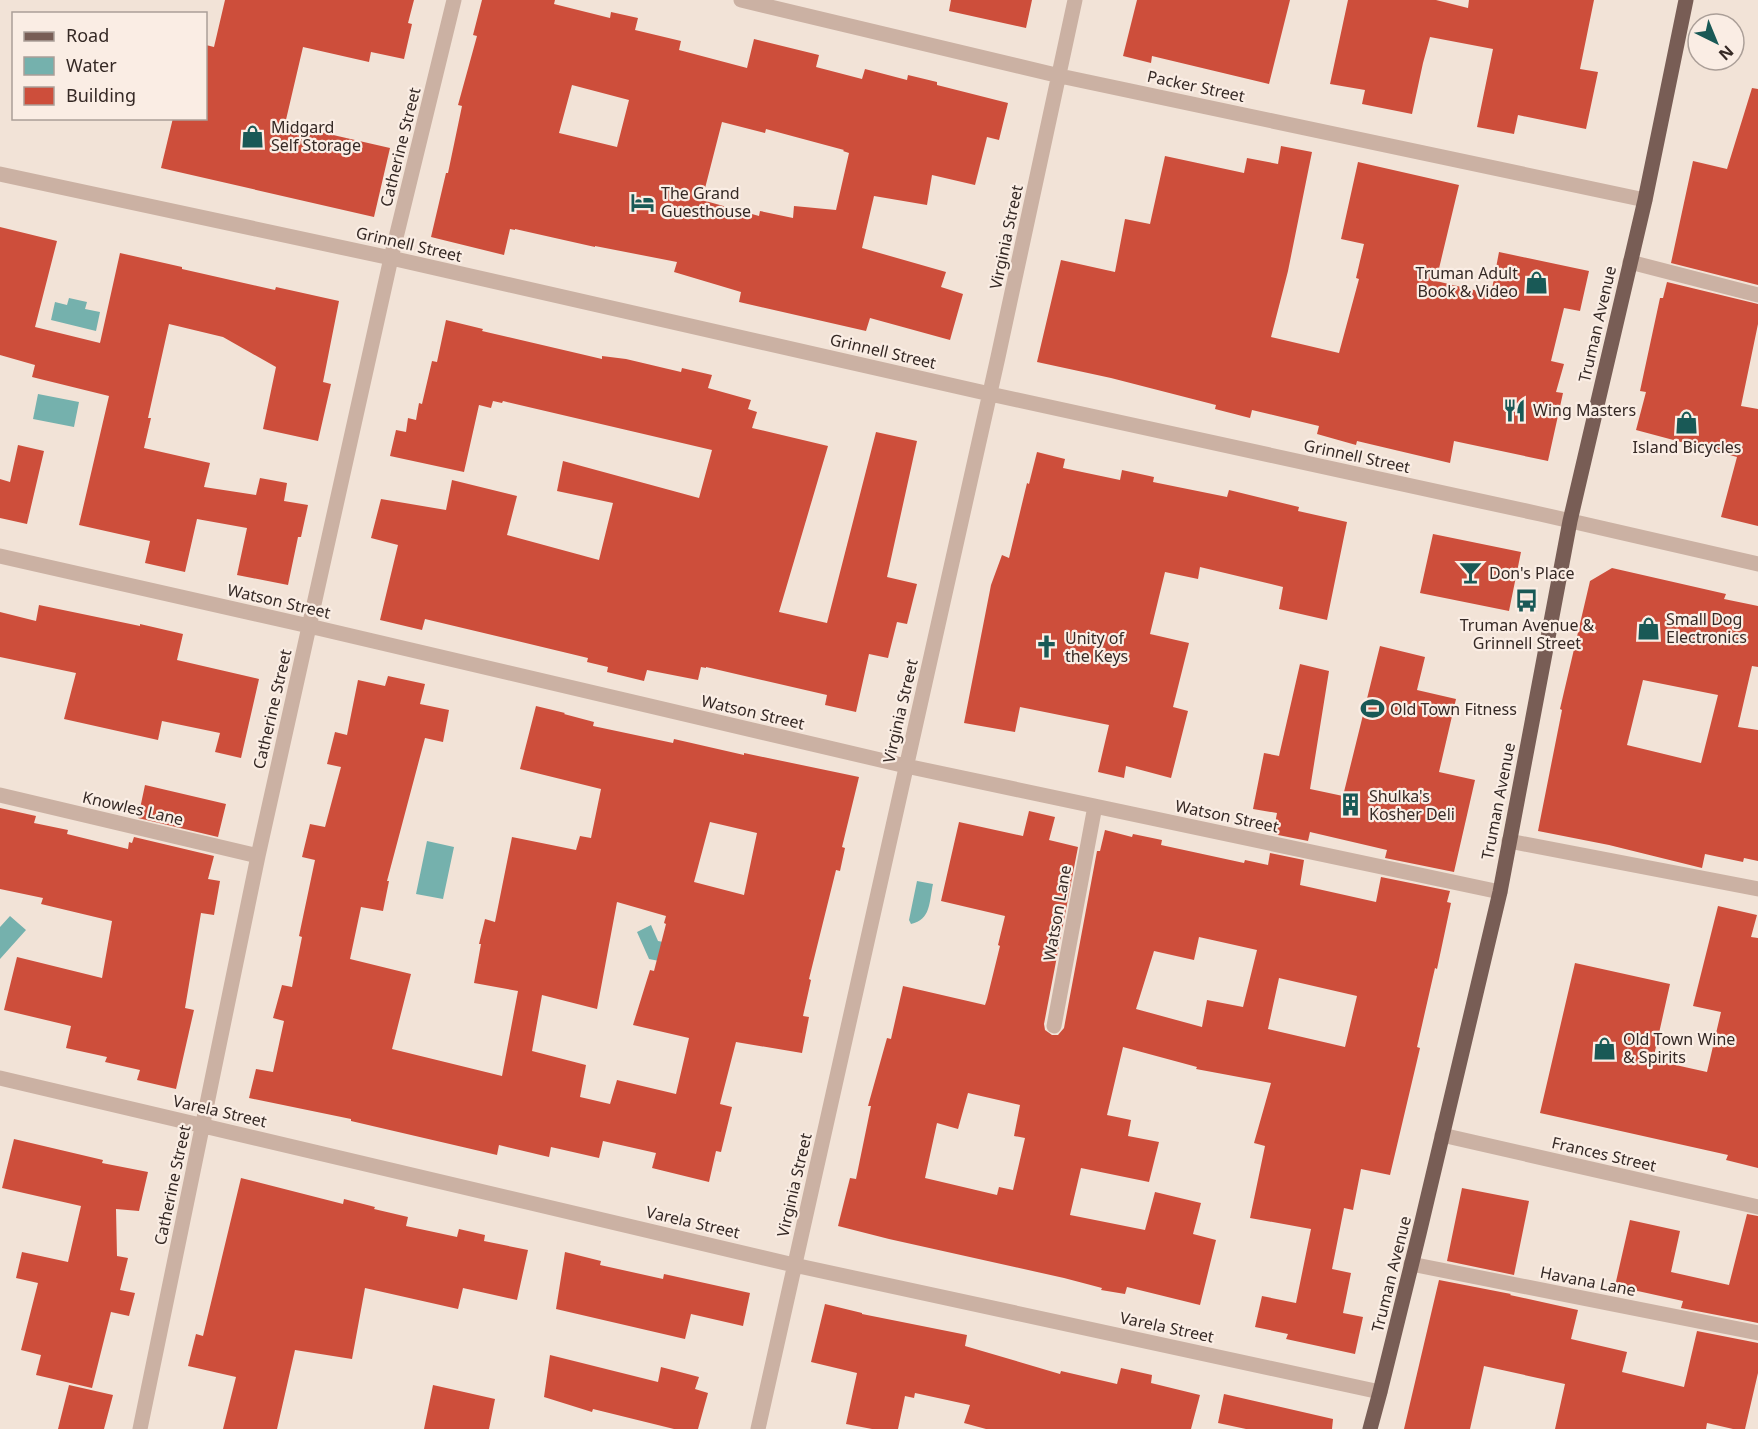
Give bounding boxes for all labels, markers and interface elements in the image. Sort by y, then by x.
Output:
legend [12,12,207,120]
north arrow [1686,12,1746,72]
text: Road [66,23,109,47]
text: N [1714,40,1738,65]
text: Water [66,53,117,77]
street label: Packer Street [1145,65,1247,107]
text: Building [66,83,136,107]
street label: Catherine Street [375,85,426,209]
place label: Midgard Self Storage [271,116,361,156]
shop icon: Midgard Self Storage [240,123,266,149]
place label: The Grand Guesthouse [661,182,751,222]
street label: Virginia Street [984,183,1028,291]
hotel icon: The Grand Guesthouse [630,189,656,215]
street label: Grinnell Street [354,221,464,267]
place label: Truman Adult Book & Video [1416,262,1518,302]
street label: Truman Avenue [1573,264,1621,384]
shop icon: Truman Adult Book & Video [1523,269,1549,295]
street label: Grinnell Street [828,328,938,374]
restaurant icon: Wing Masters [1502,397,1528,423]
place label: Wing Masters [1533,399,1636,421]
shop icon: Island Bicycles [1674,409,1700,435]
street label: Grinnell Street [1302,434,1412,478]
place label: Island Bicycles [1633,436,1741,458]
bar icon: Don's Place [1458,560,1484,586]
place label: Don's Place [1489,562,1575,584]
street label: Watson Street [225,578,333,624]
bus stop icon: Truman Avenue & Grinnell Street [1514,587,1540,613]
place label: Small Dog Electronics [1666,608,1747,648]
place label: Truman Avenue & Grinnell Street [1460,614,1595,654]
shop icon: Small Dog Electronics [1635,615,1661,641]
place label: Unity of the Keys [1065,627,1128,667]
church icon: Unity of the Keys [1034,634,1060,660]
street label: Catherine Street [248,647,297,771]
street label: Virginia Street [877,657,923,765]
street label: Watson Street [699,689,807,735]
sports icon: Old Town Fitness [1359,696,1385,722]
place label: Old Town Fitness [1390,698,1517,720]
street label: Truman Avenue [1476,741,1520,861]
place label: Shulka's Kosher Deli [1369,785,1455,825]
street label: Knowles Lane [80,786,186,830]
building icon: Shulka's Kosher Deli [1338,792,1364,818]
street label: Watson Street [1173,794,1281,838]
street label: Watson Lane [1038,863,1076,963]
place label: Old Town Wine & Spirits [1623,1028,1735,1068]
shop icon: Old Town Wine & Spirits [1592,1035,1618,1061]
street label: Varela Street [171,1090,269,1133]
street label: Catherine Street [149,1123,196,1247]
street label: Virginia Street [771,1131,817,1239]
street label: Frances Street [1550,1131,1659,1177]
street label: Varela Street [644,1201,742,1244]
street label: Truman Avenue [1366,1214,1416,1334]
street label: Havana Lane [1538,1261,1638,1301]
street label: Varela Street [1118,1306,1216,1348]

